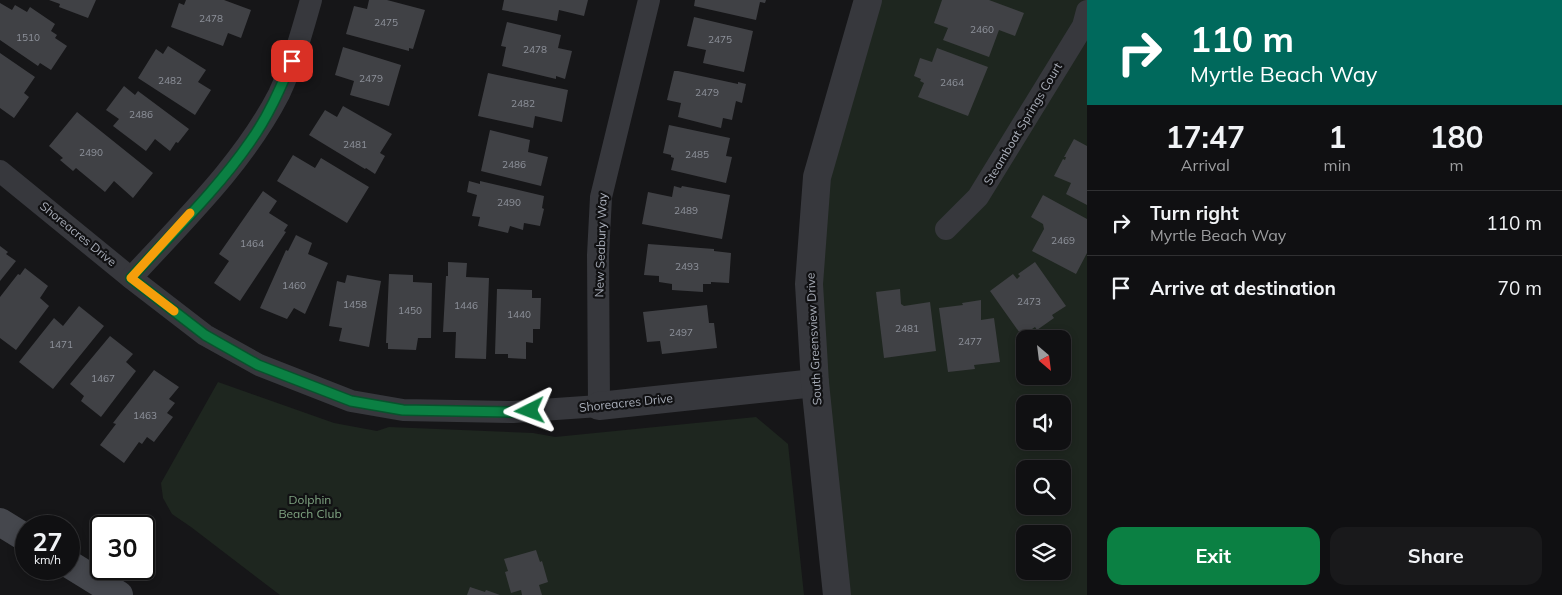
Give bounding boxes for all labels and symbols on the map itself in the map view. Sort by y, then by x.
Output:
house number: 2478 [199,12,223,25]
house number: 2475 [374,16,398,29]
house number: 2460 [970,23,994,36]
house number: 1510 [16,31,40,44]
house number: 2475 [708,33,732,46]
pin [271,40,313,82]
house number: 2478 [523,43,547,56]
street label: Steamboat Springs Court [980,60,1065,188]
house number: 2479 [359,72,383,85]
house number: 2482 [158,74,182,87]
house number: 2464 [940,76,964,89]
house number: 2479 [695,86,719,99]
house number: 2482 [511,97,535,110]
house number: 2486 [129,108,153,121]
house number: 2481 [343,138,367,151]
house number: 2490 [79,146,103,159]
house number: 2485 [685,148,709,161]
house number: 2486 [502,158,526,171]
street label: New Seabury Way [591,192,610,298]
house number: 2490 [497,196,521,209]
street label: Shoreacres Drive [37,198,120,269]
house number: 2489 [674,204,698,217]
house number: 2469 [1051,234,1075,247]
house number: 1464 [240,237,264,250]
house number: 2493 [675,260,699,273]
street label: South Greensview Drive [803,272,824,406]
house number: 1460 [282,279,306,292]
house number: 2473 [1017,295,1041,308]
house number: 1458 [343,298,367,311]
house number: 1446 [454,299,478,312]
house number: 1450 [398,304,422,317]
house number: 1440 [507,308,531,321]
house number: 2481 [895,322,919,335]
house number: 2497 [669,326,693,339]
north arrow [1016,330,1071,385]
house number: 2477 [958,335,982,348]
house number: 1471 [49,338,73,351]
house number: 1467 [91,372,115,385]
position arrow [503,384,555,436]
street label: Shoreacres Drive [578,390,674,415]
house number: 1463 [133,409,157,422]
park label: Dolphin Beach Club [278,492,342,521]
speed limit sign: 30 [90,515,155,580]

